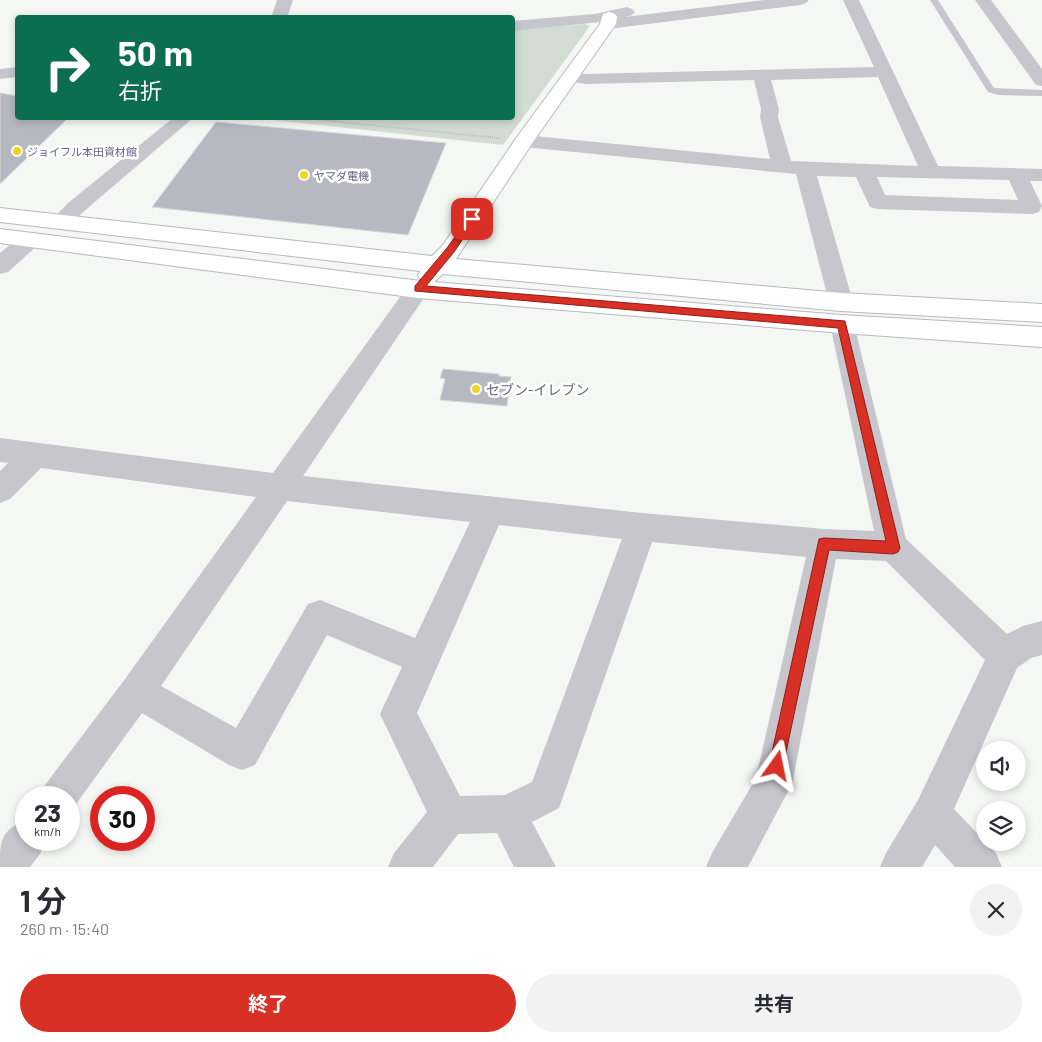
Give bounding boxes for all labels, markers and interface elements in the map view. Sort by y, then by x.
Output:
text: 50 m [118,31,193,73]
icon: right [35,35,100,100]
text: 右折 [118,77,162,103]
marker: ジョイフル本田資材館 [11,145,23,157]
place label: ジョイフル本田資材館 [27,145,137,158]
marker: ヤマダ電機 [298,169,310,181]
place label: ヤマダ電機 [314,169,369,182]
pin [451,198,493,240]
icon: arrive [458,205,486,233]
place label: セブン-イレブン [486,381,590,398]
marker: セブン-イレブン [470,383,482,395]
position arrow [750,739,802,791]
map controls [976,741,1026,851]
button: sound [976,741,1026,791]
speed limit sign: 30 [90,786,155,851]
text: 23 [34,797,61,827]
button: layers [976,801,1026,851]
text: km/h [34,824,61,838]
text: 1 分 [20,882,67,918]
button: close [970,884,1022,936]
text: 260 m · 15:40 [20,919,109,938]
button: 終了 [20,974,516,1032]
button: 共有 [526,974,1022,1032]

